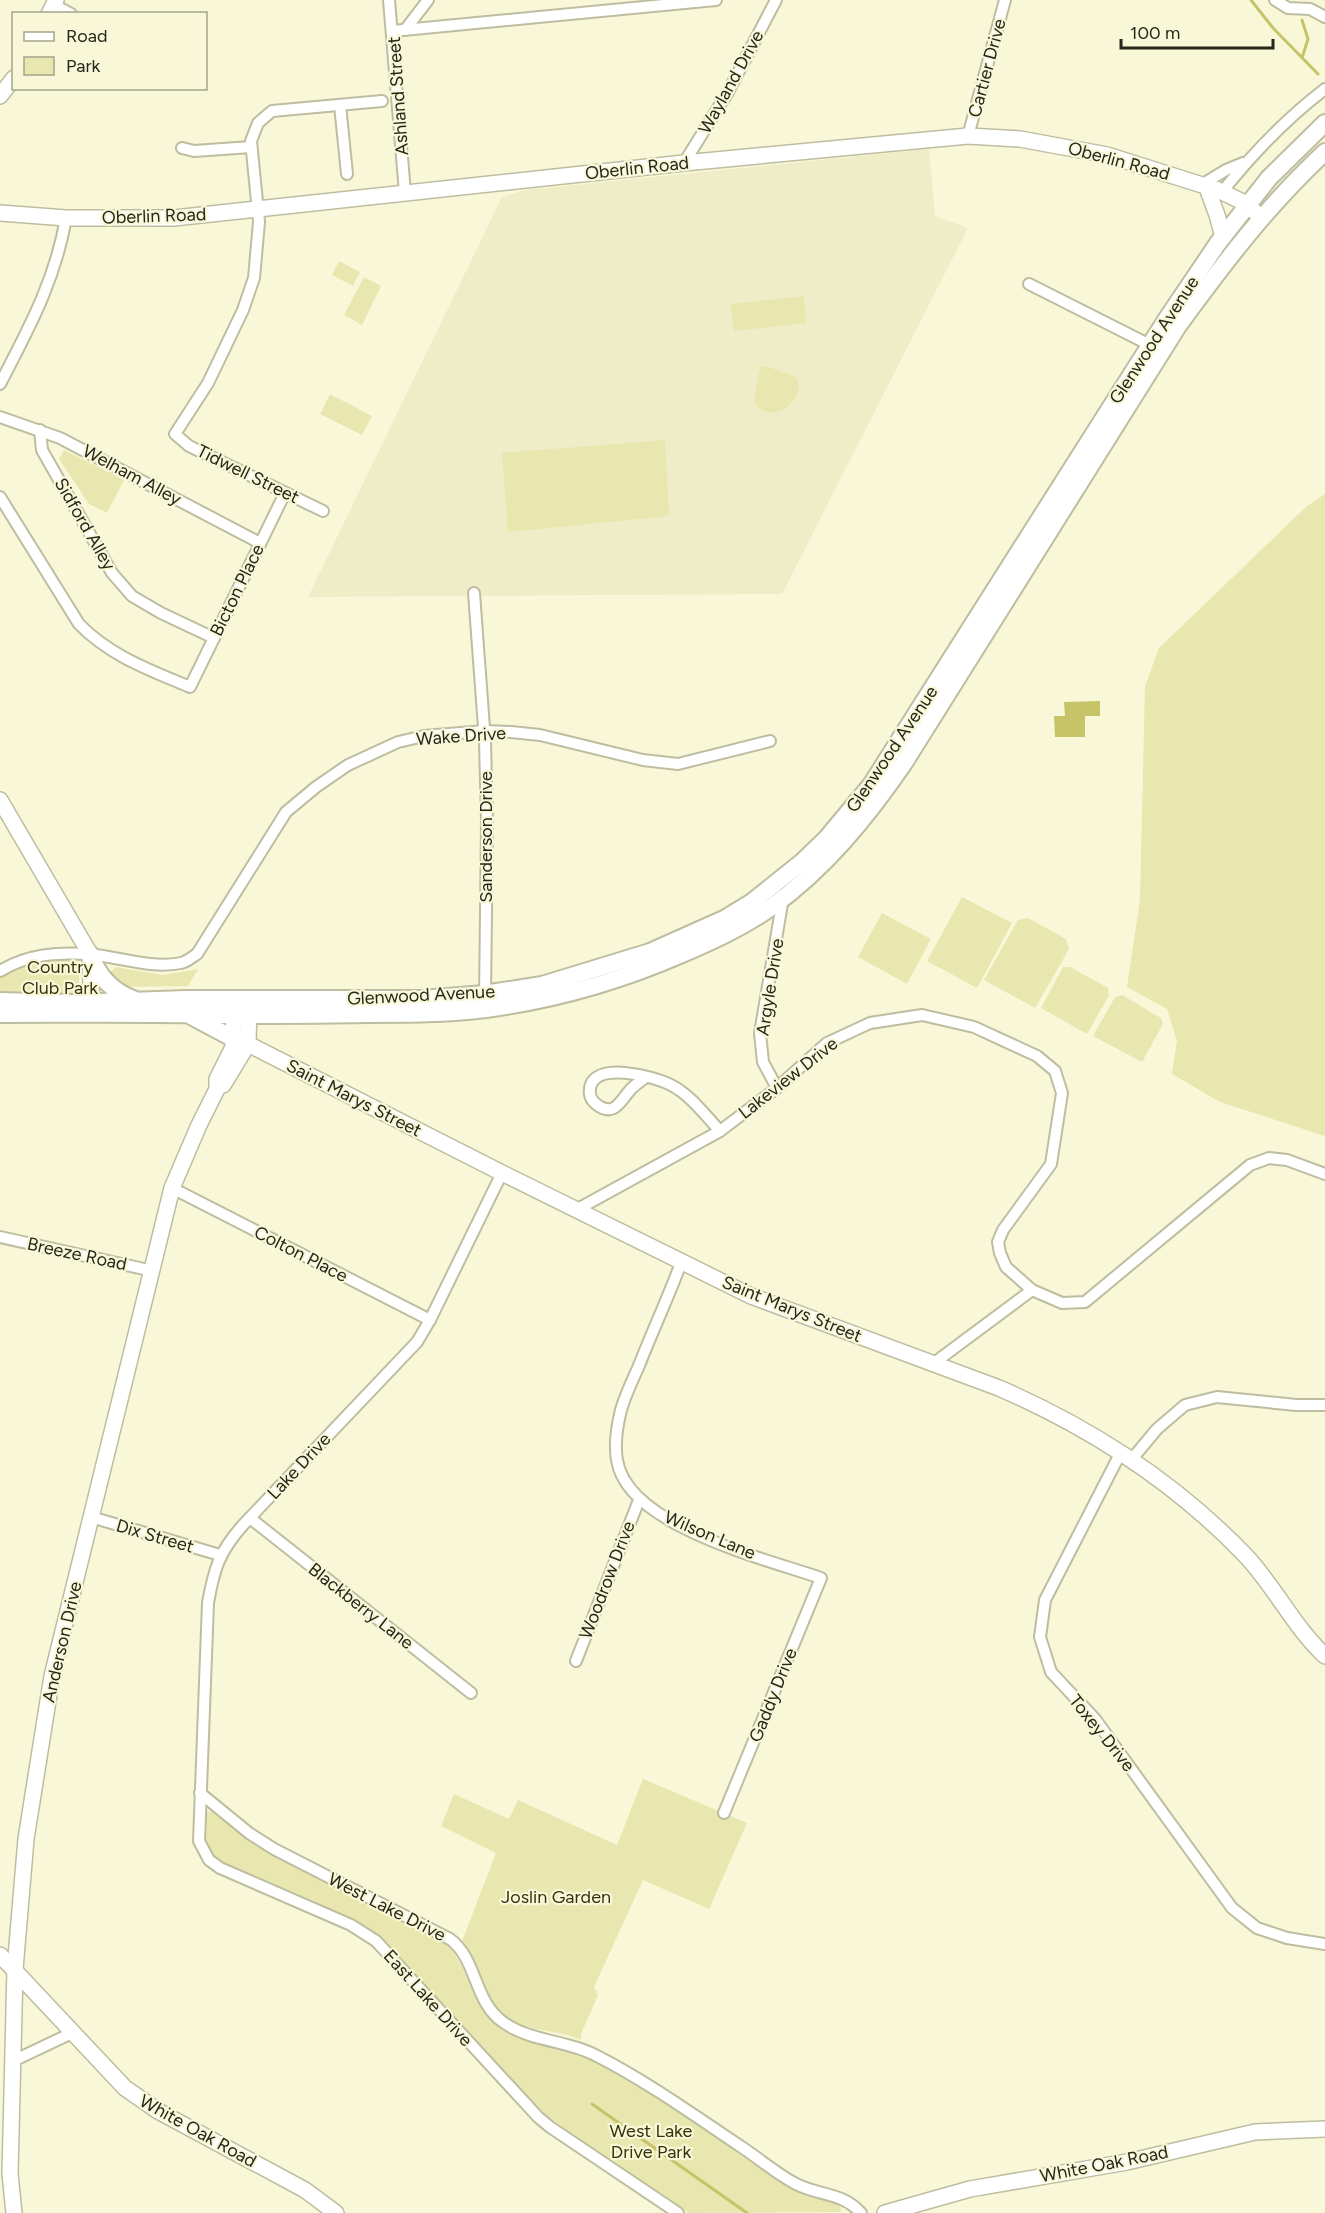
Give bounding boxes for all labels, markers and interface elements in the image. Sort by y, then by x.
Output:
legend [12,12,207,90]
scale bar [1121,12,1272,50]
street label: Cartier Drive [963,16,1011,120]
text: 100 m [1130,22,1180,44]
text: Road [66,25,107,47]
street label: Wayland Drive [694,26,769,138]
street label: Ashland Street [383,36,413,156]
text: Park [66,55,101,77]
street label: Oberlin Road [1066,137,1172,185]
street label: Oberlin Road [584,152,690,184]
street label: Oberlin Road [101,203,207,229]
street label: Glenwood Avenue [1104,272,1204,408]
street label: Welham Alley [79,440,186,510]
street label: Tidwell Street [193,440,303,508]
street label: Sidford Alley [50,474,121,575]
street label: Bicton Place [205,540,269,640]
street label: Glenwood Avenue [841,681,943,817]
street label: Wake Drive [415,722,507,750]
street label: Sanderson Drive [475,771,497,903]
street label: Argyle Drive [751,937,789,1037]
park label: Country Club Park [22,956,98,999]
street label: Glenwood Avenue [347,980,496,1010]
street label: Lakeview Drive [734,1032,842,1124]
street label: Saint Marys Street [283,1054,425,1142]
street label: Colton Place [250,1221,352,1287]
street label: Breeze Road [25,1233,129,1275]
street label: Saint Marys Street [719,1271,865,1347]
street label: Lake Drive [263,1428,335,1504]
street label: Wilson Lane [661,1506,759,1564]
street label: Dix Street [114,1514,197,1558]
street label: Woodrow Drive [574,1518,640,1642]
street label: Blackberry Lane [304,1558,418,1654]
street label: Anderson Drive [37,1579,87,1705]
street label: Gaddy Drive [744,1645,802,1745]
street label: Toxey Drive [1064,1690,1140,1776]
street label: West Lake Drive [325,1868,450,1946]
park label: Joslin Garden [501,1886,611,1908]
street label: East Lake Drive [379,1945,477,2051]
street label: White Oak Road [136,2090,260,2172]
park label: West Lake Drive Park [610,2120,693,2163]
street label: White Oak Road [1038,2141,1170,2187]

